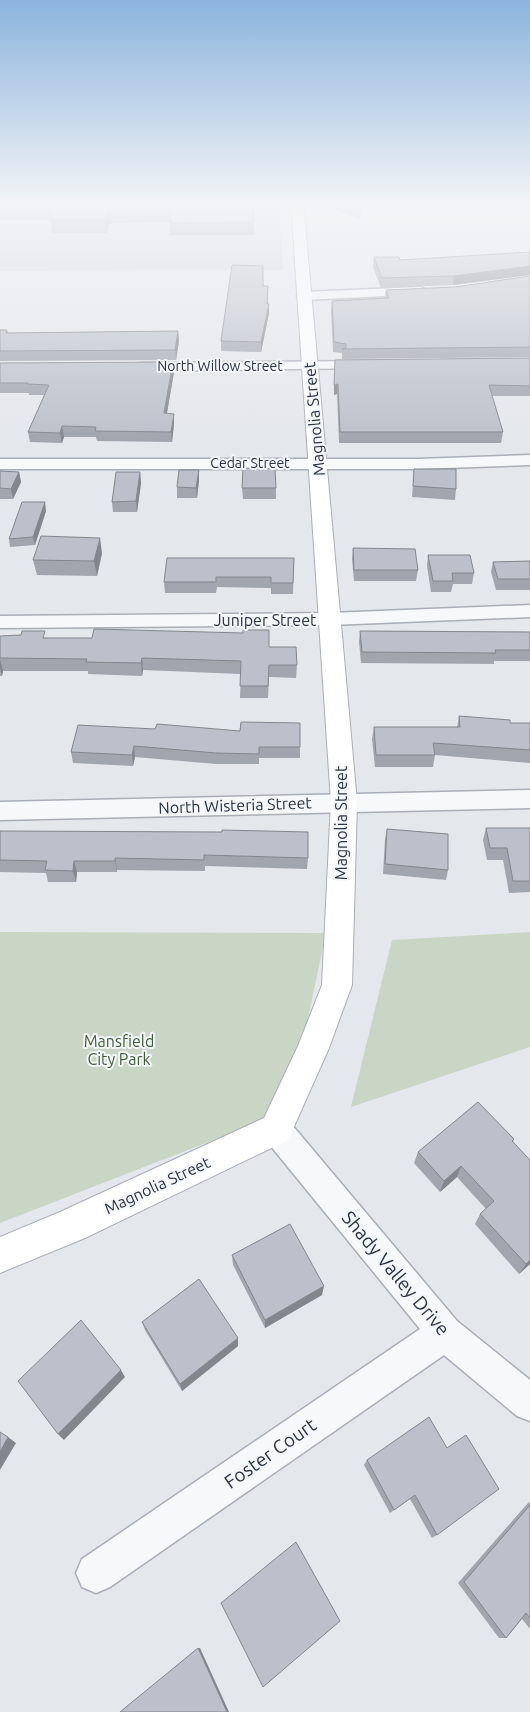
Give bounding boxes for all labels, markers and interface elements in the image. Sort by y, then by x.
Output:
street label: North Willow Street [157,358,283,374]
street label: Magnolia Street [300,360,328,477]
street label: Cedar Street [210,455,290,471]
street label: Juniper Street [214,611,317,629]
street label: Magnolia Street [332,765,350,880]
street label: North Wisteria Street [158,793,313,817]
park label: Mansfield City Park [84,1032,154,1068]
street label: Magnolia Street [101,1152,213,1217]
street label: Shady Valley Drive [338,1206,454,1340]
street label: Foster Court [220,1413,321,1493]

